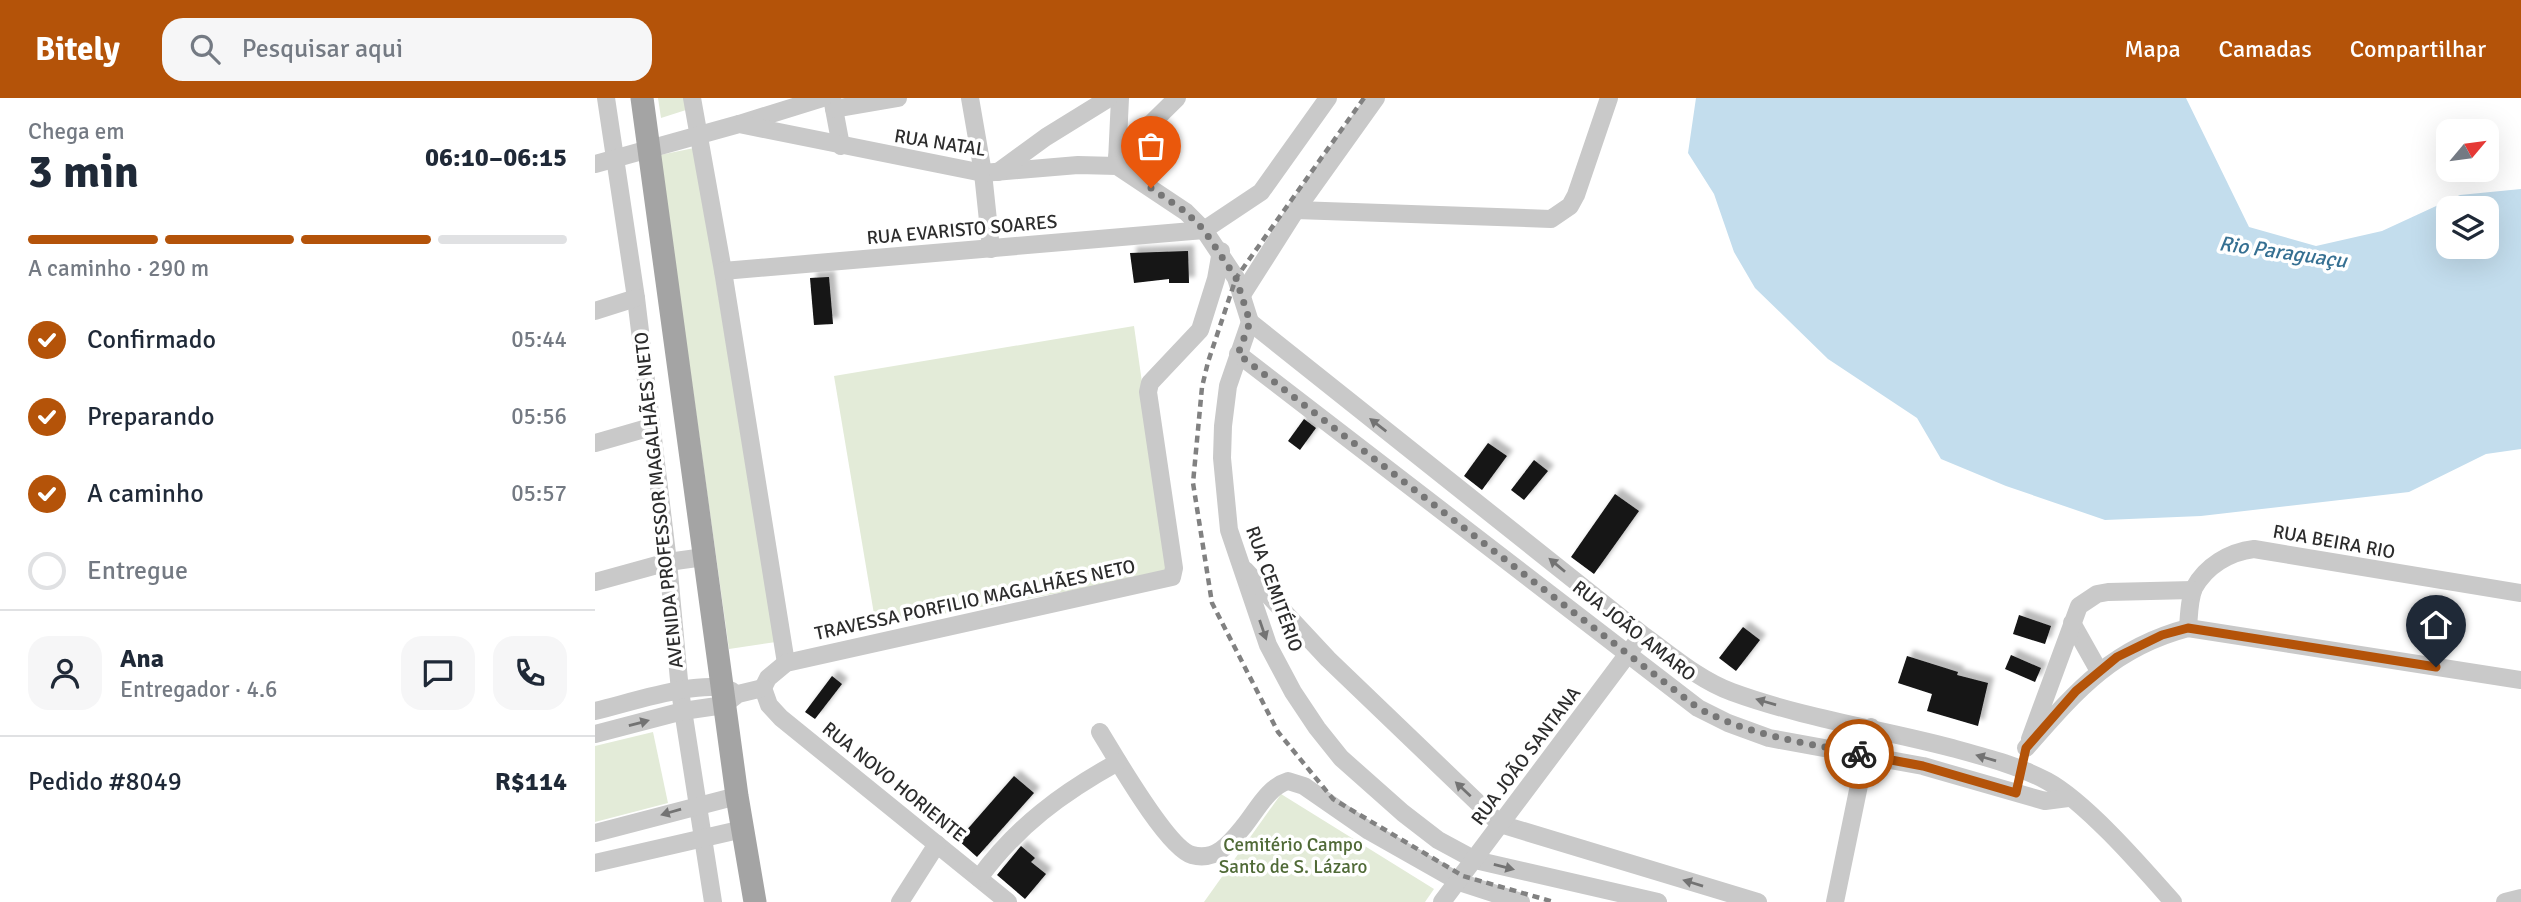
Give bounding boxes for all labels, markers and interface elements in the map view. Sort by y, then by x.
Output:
search box [162,18,652,81]
text: Bitely [35,29,120,70]
icon: search [186,30,224,68]
text: Pesquisar aqui [242,33,403,65]
text: Mapa [2124,34,2181,64]
text: Camadas [2219,34,2312,64]
text: Compartilhar [2350,34,2486,64]
pin [1121,116,1181,188]
text: Chega em [28,117,125,146]
north arrow [2436,119,2499,182]
map controls [2436,119,2499,259]
street label: RUA NATAL [893,124,988,162]
icon: bag [1132,127,1170,165]
text: 06:10–06:15 [425,142,567,174]
text: 3 min [28,144,139,200]
button: layers [2436,196,2499,259]
street label: RUA EVARISTO SOARES [866,210,1058,250]
water label: Rio Paraguaçu [2218,230,2350,274]
text: A caminho · 290 m [28,254,209,283]
icon: check [28,321,66,359]
text: Confirmado [87,324,216,356]
text: 05:44 [511,325,567,354]
street label: AVENIDA PROFESSOR MAGALHÃES NETO [629,331,689,669]
icon: check [28,398,66,436]
text: Preparando [87,401,214,433]
text: 05:56 [511,402,567,431]
one-way arrow [1369,418,1387,432]
icon: check [28,475,66,513]
text: A caminho [87,478,204,510]
text: 05:57 [511,479,567,508]
street label: RUA BEIRA RIO [2271,519,2397,565]
street label: RUA CEMITÉRIO [1240,523,1308,655]
street label: TRAVESSA PORFILIO MAGALHÃES NETO [812,554,1138,646]
text: Entregue [87,555,188,587]
one-way arrow [1548,558,1565,573]
street label: RUA JOÃO AMARO [1567,575,1701,687]
pin [2406,595,2466,667]
icon: home [2417,606,2455,644]
one-way arrow [1258,619,1269,640]
button: person [28,636,102,710]
button: chat [401,636,475,710]
button: phone [493,636,567,710]
text: Ana [120,643,164,675]
text: Entregador · 4.6 [120,675,278,704]
street label: RUA JOÃO SANTANA [1466,682,1586,830]
one-way arrow [1754,696,1776,707]
one-way arrow [628,717,650,728]
street label: RUA NOVO HORIENTE [817,717,971,847]
courier [1824,719,1894,789]
icon: bike [1840,735,1878,773]
one-way arrow [1975,752,1996,762]
text: Pedido #8049 [28,766,182,798]
text: R$114 [495,766,567,798]
one-way arrow [1455,782,1472,798]
one-way arrow [660,807,682,818]
park label: Cemitério Campo Santo de S. Lázaro [1219,833,1367,879]
one-way arrow [1494,862,1516,873]
one-way arrow [1682,877,1703,887]

